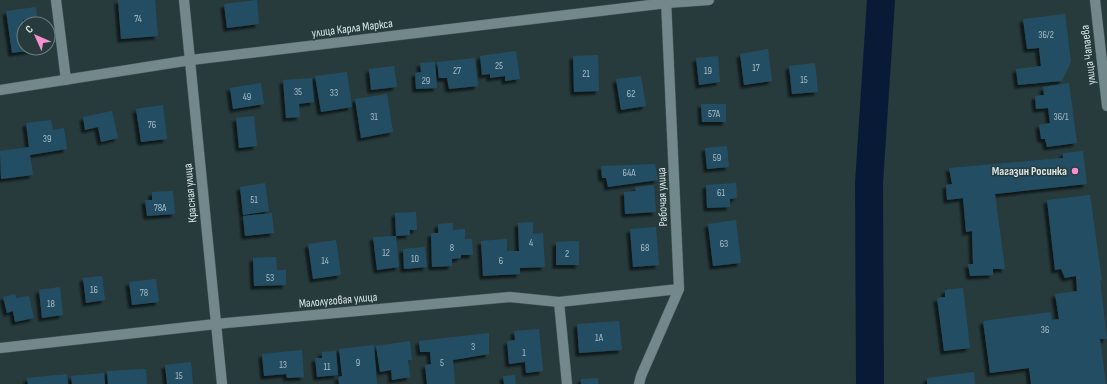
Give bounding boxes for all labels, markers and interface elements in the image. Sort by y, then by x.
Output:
house number: 74 [134,13,142,25]
north arrow [16,16,56,56]
street label: улица Карла Маркса [311,16,394,41]
text: С [23,22,36,36]
street label: улица Чапаева [1077,24,1100,86]
house number: 36/2 [1038,29,1054,41]
house number: 25 [495,60,503,72]
house number: 17 [752,62,760,74]
house number: 27 [453,65,461,77]
house number: 19 [704,65,712,77]
house number: 21 [582,68,590,80]
house number: 15 [800,74,808,86]
house number: 29 [422,75,430,87]
house number: 35 [294,86,302,98]
house number: 33 [330,87,338,99]
house number: 62 [627,88,635,100]
house number: 49 [243,91,251,103]
house number: 57А [708,108,721,120]
house number: 31 [370,111,378,123]
house number: 36/1 [1054,111,1069,123]
house number: 76 [148,119,156,131]
house number: 39 [43,133,51,145]
house number: 59 [713,152,721,164]
street label: Красная улица [180,162,201,223]
place label: Магазин Росинка [992,164,1067,179]
marker: Магазин Росинка [1070,166,1080,176]
house number: 64А [622,167,636,179]
street label: Рабочая улица [654,167,671,227]
house number: 61 [717,187,725,199]
house number: 51 [250,194,258,206]
house number: 78А [154,202,167,214]
house number: 4 [529,237,533,249]
house number: 63 [720,238,728,250]
house number: 8 [450,242,454,254]
house number: 68 [641,242,649,254]
house number: 12 [382,247,390,259]
house number: 2 [565,248,569,260]
house number: 10 [411,253,419,265]
house number: 14 [321,255,329,267]
house number: 6 [499,255,503,267]
house number: 53 [266,272,274,284]
house number: 16 [90,284,98,296]
house number: 78 [140,287,148,299]
street label: Малолуговая улица [298,290,378,311]
house number: 18 [47,298,55,310]
house number: 36 [1041,324,1049,336]
house number: 1А [595,332,604,344]
house number: 3 [471,341,475,353]
house number: 1 [522,347,526,359]
house number: 9 [356,357,360,369]
house number: 5 [440,357,444,369]
house number: 13 [279,359,287,371]
house number: 11 [324,361,331,373]
house number: 15 [175,370,183,382]

